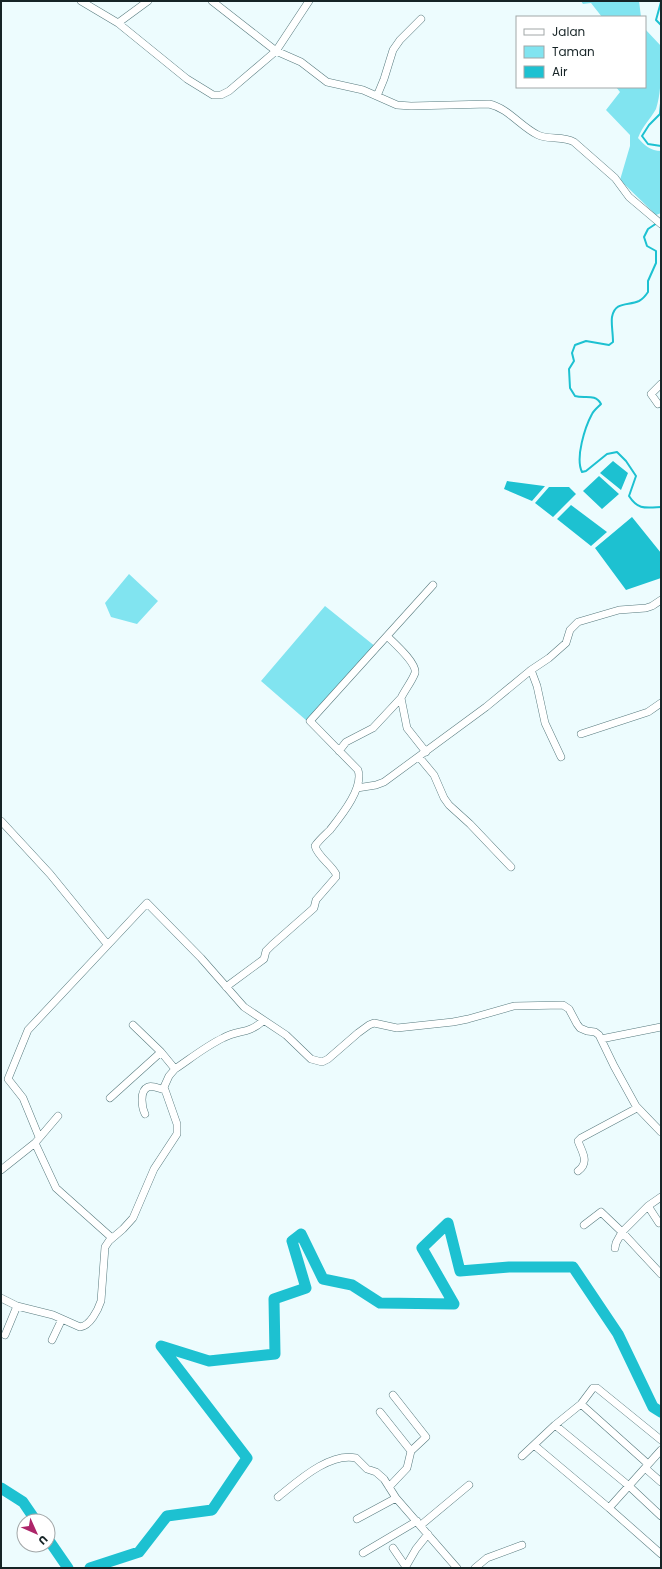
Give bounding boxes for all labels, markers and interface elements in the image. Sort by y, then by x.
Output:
legend [516,16,646,88]
text: Jalan [552,23,585,40]
text: Taman [552,43,595,60]
text: Air [552,63,568,80]
north arrow [16,1513,56,1553]
text: U [35,1532,51,1549]

